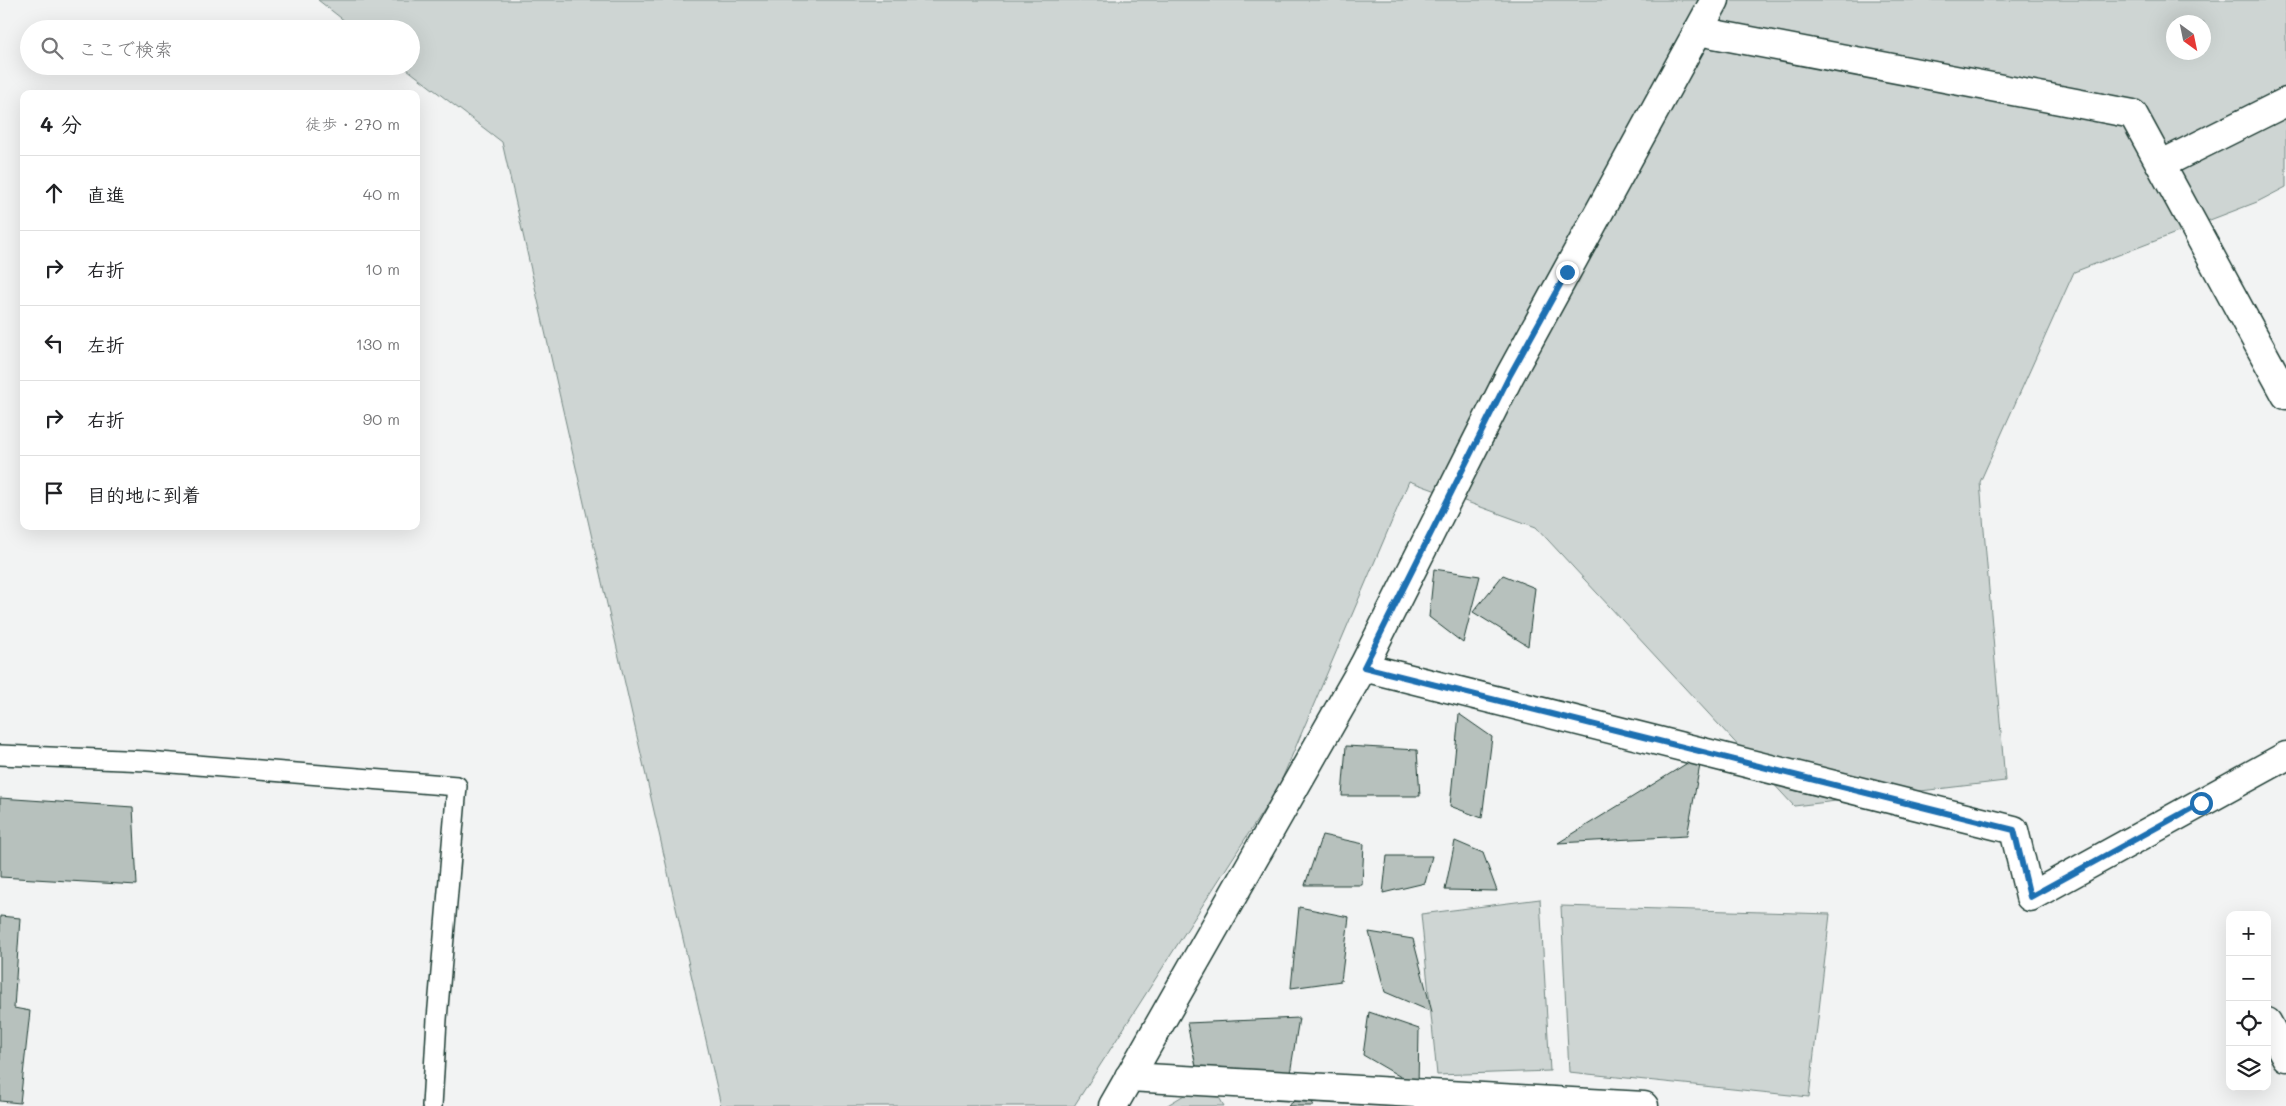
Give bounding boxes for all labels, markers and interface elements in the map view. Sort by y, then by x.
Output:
north arrow [2166,15,2211,60]
search box [20,20,420,75]
icon: search [38,34,66,62]
text: ここで検索 [78,36,173,61]
text: 4 分 [40,110,82,137]
text: 徒歩 · 270 m [305,113,400,134]
icon: ahead [40,179,68,207]
text: 直進 [87,182,125,207]
text: 40 m [363,183,400,204]
icon: right [40,254,68,282]
text: 右折 [87,257,125,282]
text: 10 m [365,258,400,279]
route end [1556,261,1579,284]
icon: left [40,329,68,357]
text: 左折 [87,332,125,357]
text: 130 m [356,333,400,354]
icon: right [40,404,68,432]
text: 右折 [87,407,125,432]
text: 90 m [363,408,400,429]
icon: arrive [40,479,68,507]
text: 目的地に到着 [87,482,201,507]
route start [2190,792,2213,815]
map controls [2226,911,2271,1091]
button: + [2226,911,2271,956]
button: − [2226,956,2271,1001]
button: locate [2226,1001,2271,1046]
button: layers [2226,1046,2271,1091]

